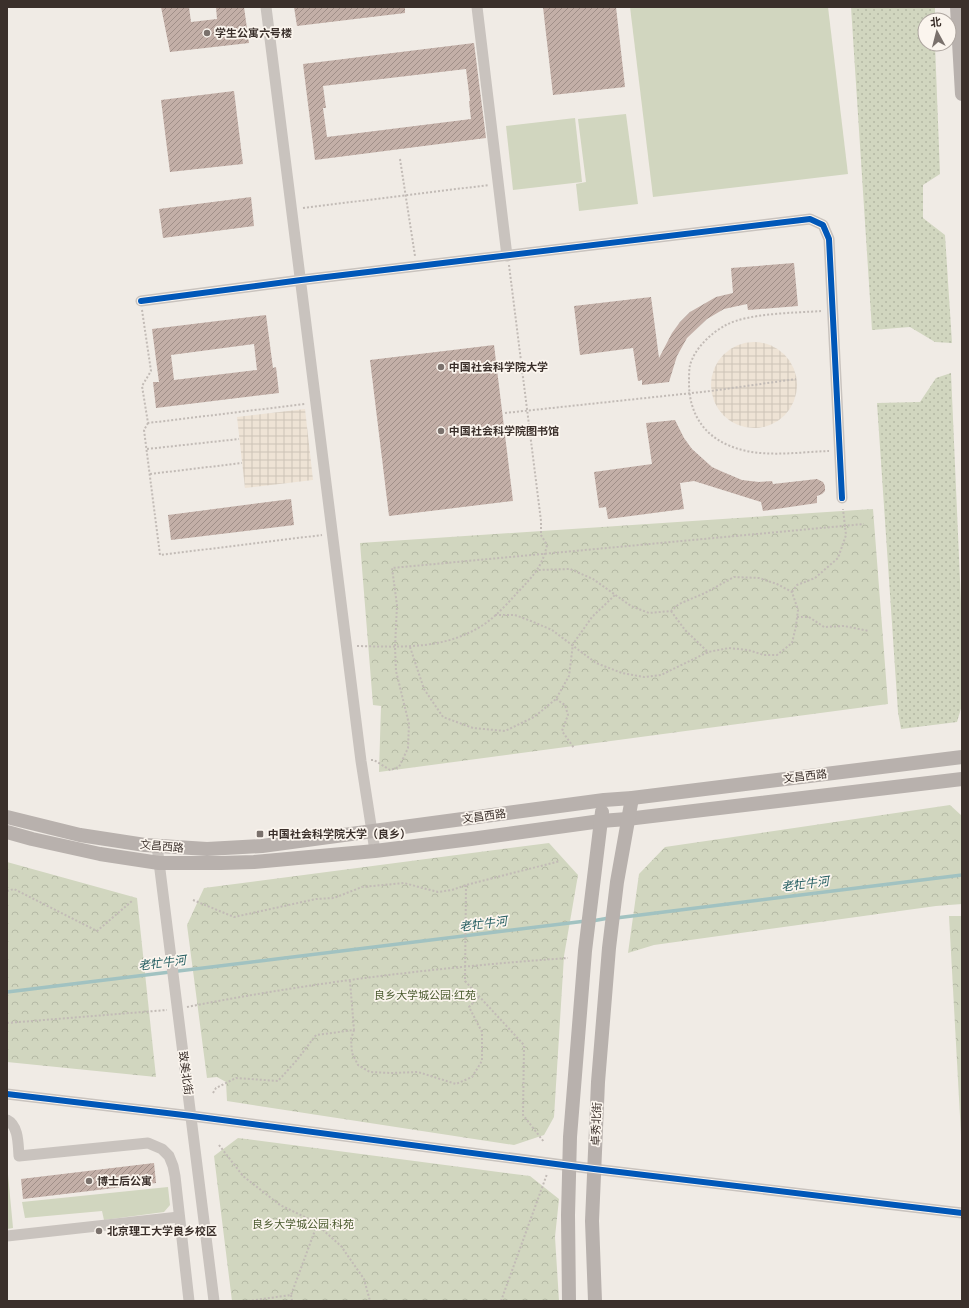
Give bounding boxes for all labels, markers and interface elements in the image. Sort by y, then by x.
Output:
north arrow [917,12,957,52]
text: 北 [929,14,942,30]
place label: 学生公寓六号楼 [215,26,292,40]
marker: 学生公寓六号楼 [202,28,212,38]
place label: 中国社会科学院大学 [449,360,548,374]
marker: 中国社会科学院大学 [436,362,446,372]
place label: 中国社会科学院图书馆 [449,424,559,438]
marker: 中国社会科学院图书馆 [436,426,446,436]
street label: 文昌西路 [782,766,828,786]
street label: 文昌西路 [461,806,507,826]
place label: 中国社会科学院大学（良乡） [268,827,411,841]
marker: 中国社会科学院大学（良乡） [255,829,265,839]
street label: 文昌西路 [139,837,185,855]
water label: 老牤牛河 [780,873,832,894]
water label: 老牤牛河 [458,913,510,934]
water label: 老牤牛河 [137,952,189,973]
park label: 良乡大学城公园·红苑 [374,988,476,1002]
street label: 致美北街 [176,1050,196,1096]
street label: 卓秀北街 [588,1102,604,1146]
place label: 博士后公寓 [97,1174,152,1188]
marker: 博士后公寓 [84,1176,94,1186]
park label: 良乡大学城公园·科苑 [252,1217,354,1231]
place label: 北京理工大学良乡校区 [107,1224,217,1238]
marker: 北京理工大学良乡校区 [94,1226,104,1236]

